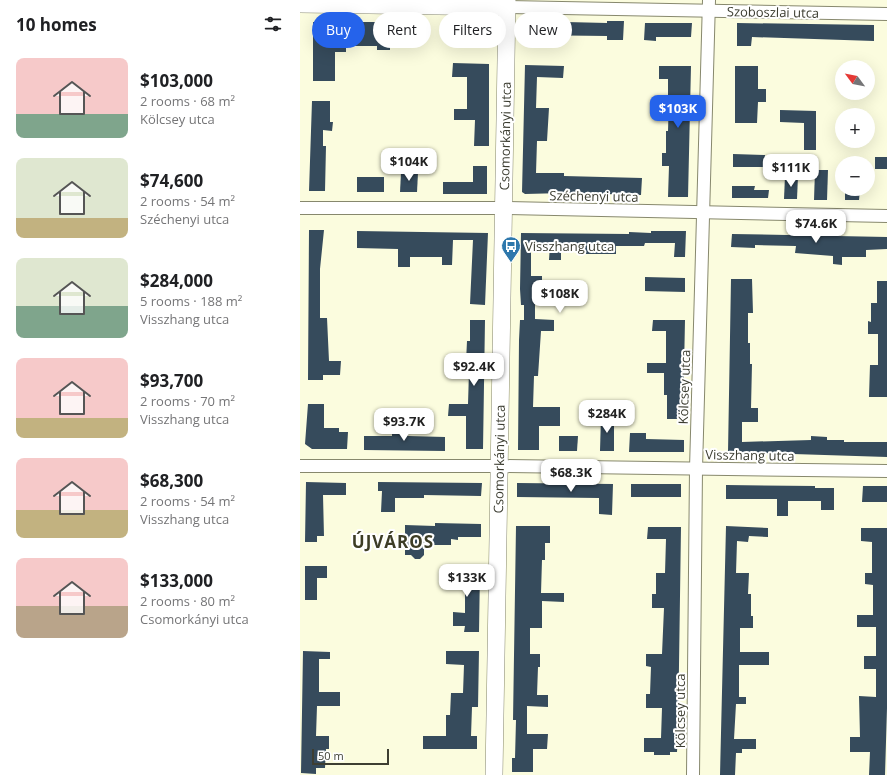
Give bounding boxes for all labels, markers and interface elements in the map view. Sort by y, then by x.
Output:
street label: Szoboszlai utca [727,2,819,22]
chip: Buy [312,12,365,48]
chip: Rent [373,12,431,48]
chip: Filters [439,12,506,48]
chip: New [514,12,572,48]
text: 10 homes [16,13,97,36]
icon: filters [262,13,284,35]
north arrow [835,60,875,100]
map controls [835,60,875,196]
text: $103,000 [140,69,213,92]
icon: home [48,74,96,122]
street label: Csomorkányi utca [495,82,515,190]
text: 2 rooms · 68 m² [140,92,235,110]
pin: $103K [650,95,706,129]
text: $103K [659,99,697,117]
button: + [835,108,875,148]
text: Kölcsey utca [140,110,215,128]
pin: $104K [381,148,437,182]
text: $104K [390,152,428,170]
pin: $111K [763,154,819,188]
button: − [835,156,875,196]
text: $111K [772,158,810,176]
text: $74,600 [140,169,203,192]
icon: home [48,174,96,222]
street label: Széchenyi utca [549,186,639,206]
text: 2 rooms · 54 m² [140,192,235,210]
text: Széchenyi utca [140,210,229,228]
pin: $74.6K [783,210,849,244]
text: $74.6K [795,214,837,232]
bus stop icon: Visszhang utca [500,235,522,263]
place label: Visszhang utca [525,237,614,255]
text: $284,000 [140,269,213,292]
icon: home [48,274,96,322]
pin: $108K [532,280,588,314]
text: $108K [541,284,579,302]
text: 5 rooms · 188 m² [140,292,242,310]
text: Visszhang utca [140,310,229,328]
street label: Kölcsey utca [674,349,694,425]
pin: $92.4K [441,353,507,387]
text: $92.4K [453,357,495,375]
text: $93,700 [140,369,203,392]
icon: home [48,374,96,422]
text: 2 rooms · 70 m² [140,392,235,410]
pin: $284K [579,400,635,434]
text: $284K [588,404,626,422]
street label: Csomorkányi utca [489,405,509,513]
pin: $93.7K [371,408,437,442]
text: Visszhang utca [140,410,229,428]
text: $93.7K [383,412,425,430]
street label: Visszhang utca [705,445,795,465]
pin: $68.3K [538,459,604,493]
text: $68.3K [550,463,592,481]
text: $68,300 [140,469,203,492]
icon: home [48,474,96,522]
text: 2 rooms · 54 m² [140,492,235,510]
text: Visszhang utca [140,510,229,528]
district label: ÚJVÁROS [352,530,434,553]
pin: $133K [439,564,495,598]
text: $133K [448,568,486,586]
text: $133,000 [140,569,213,592]
icon: home [48,574,96,622]
text: 2 rooms · 80 m² [140,592,235,610]
text: Csomorkányi utca [140,610,249,628]
street label: Kölcsey utca [671,674,689,748]
scale bar [312,747,389,766]
text: 50 m [318,748,344,763]

